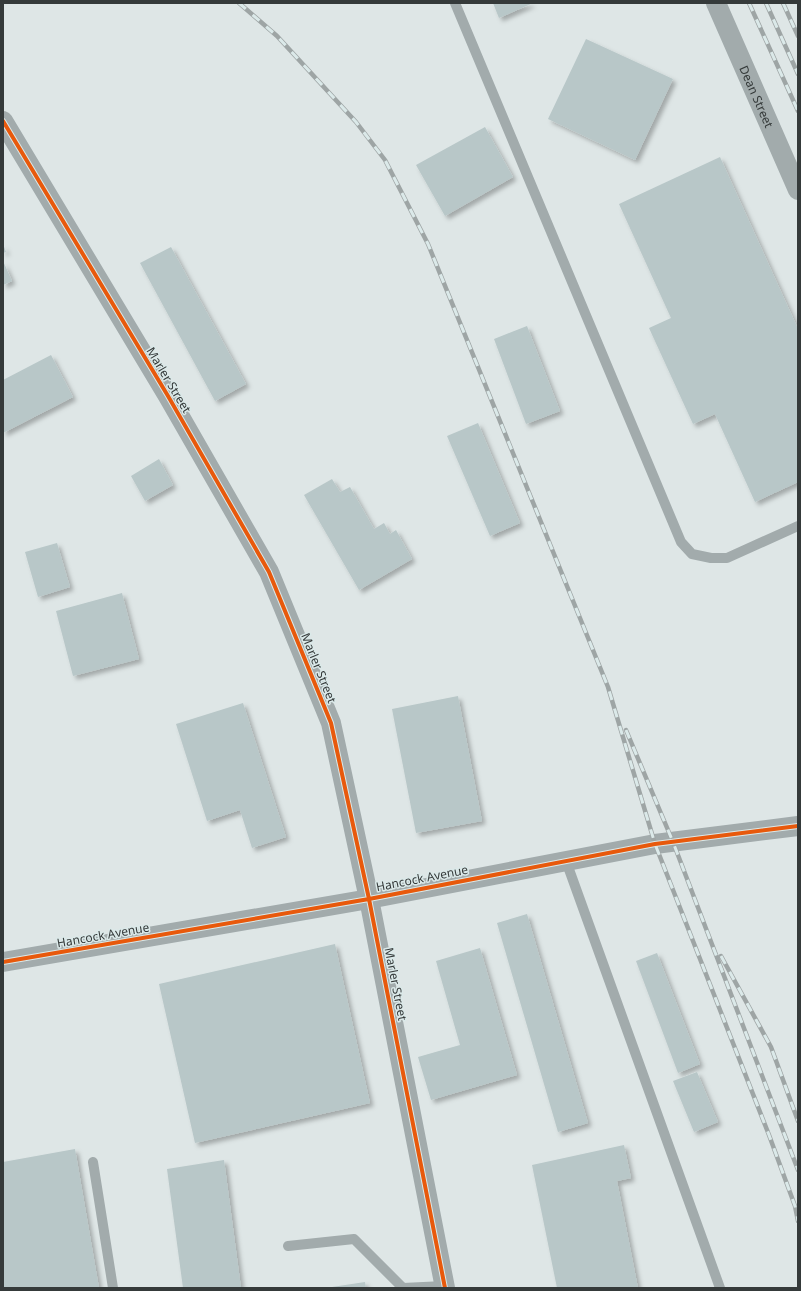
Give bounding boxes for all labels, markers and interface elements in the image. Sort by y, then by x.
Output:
street label: Dean Street [736,63,778,131]
street label: Marler Street [143,344,196,417]
street label: Marler Street [297,630,341,706]
street label: Hancock Avenue [374,861,470,895]
street label: Hancock Avenue [55,918,151,951]
street label: Marler Street [381,946,412,1023]

